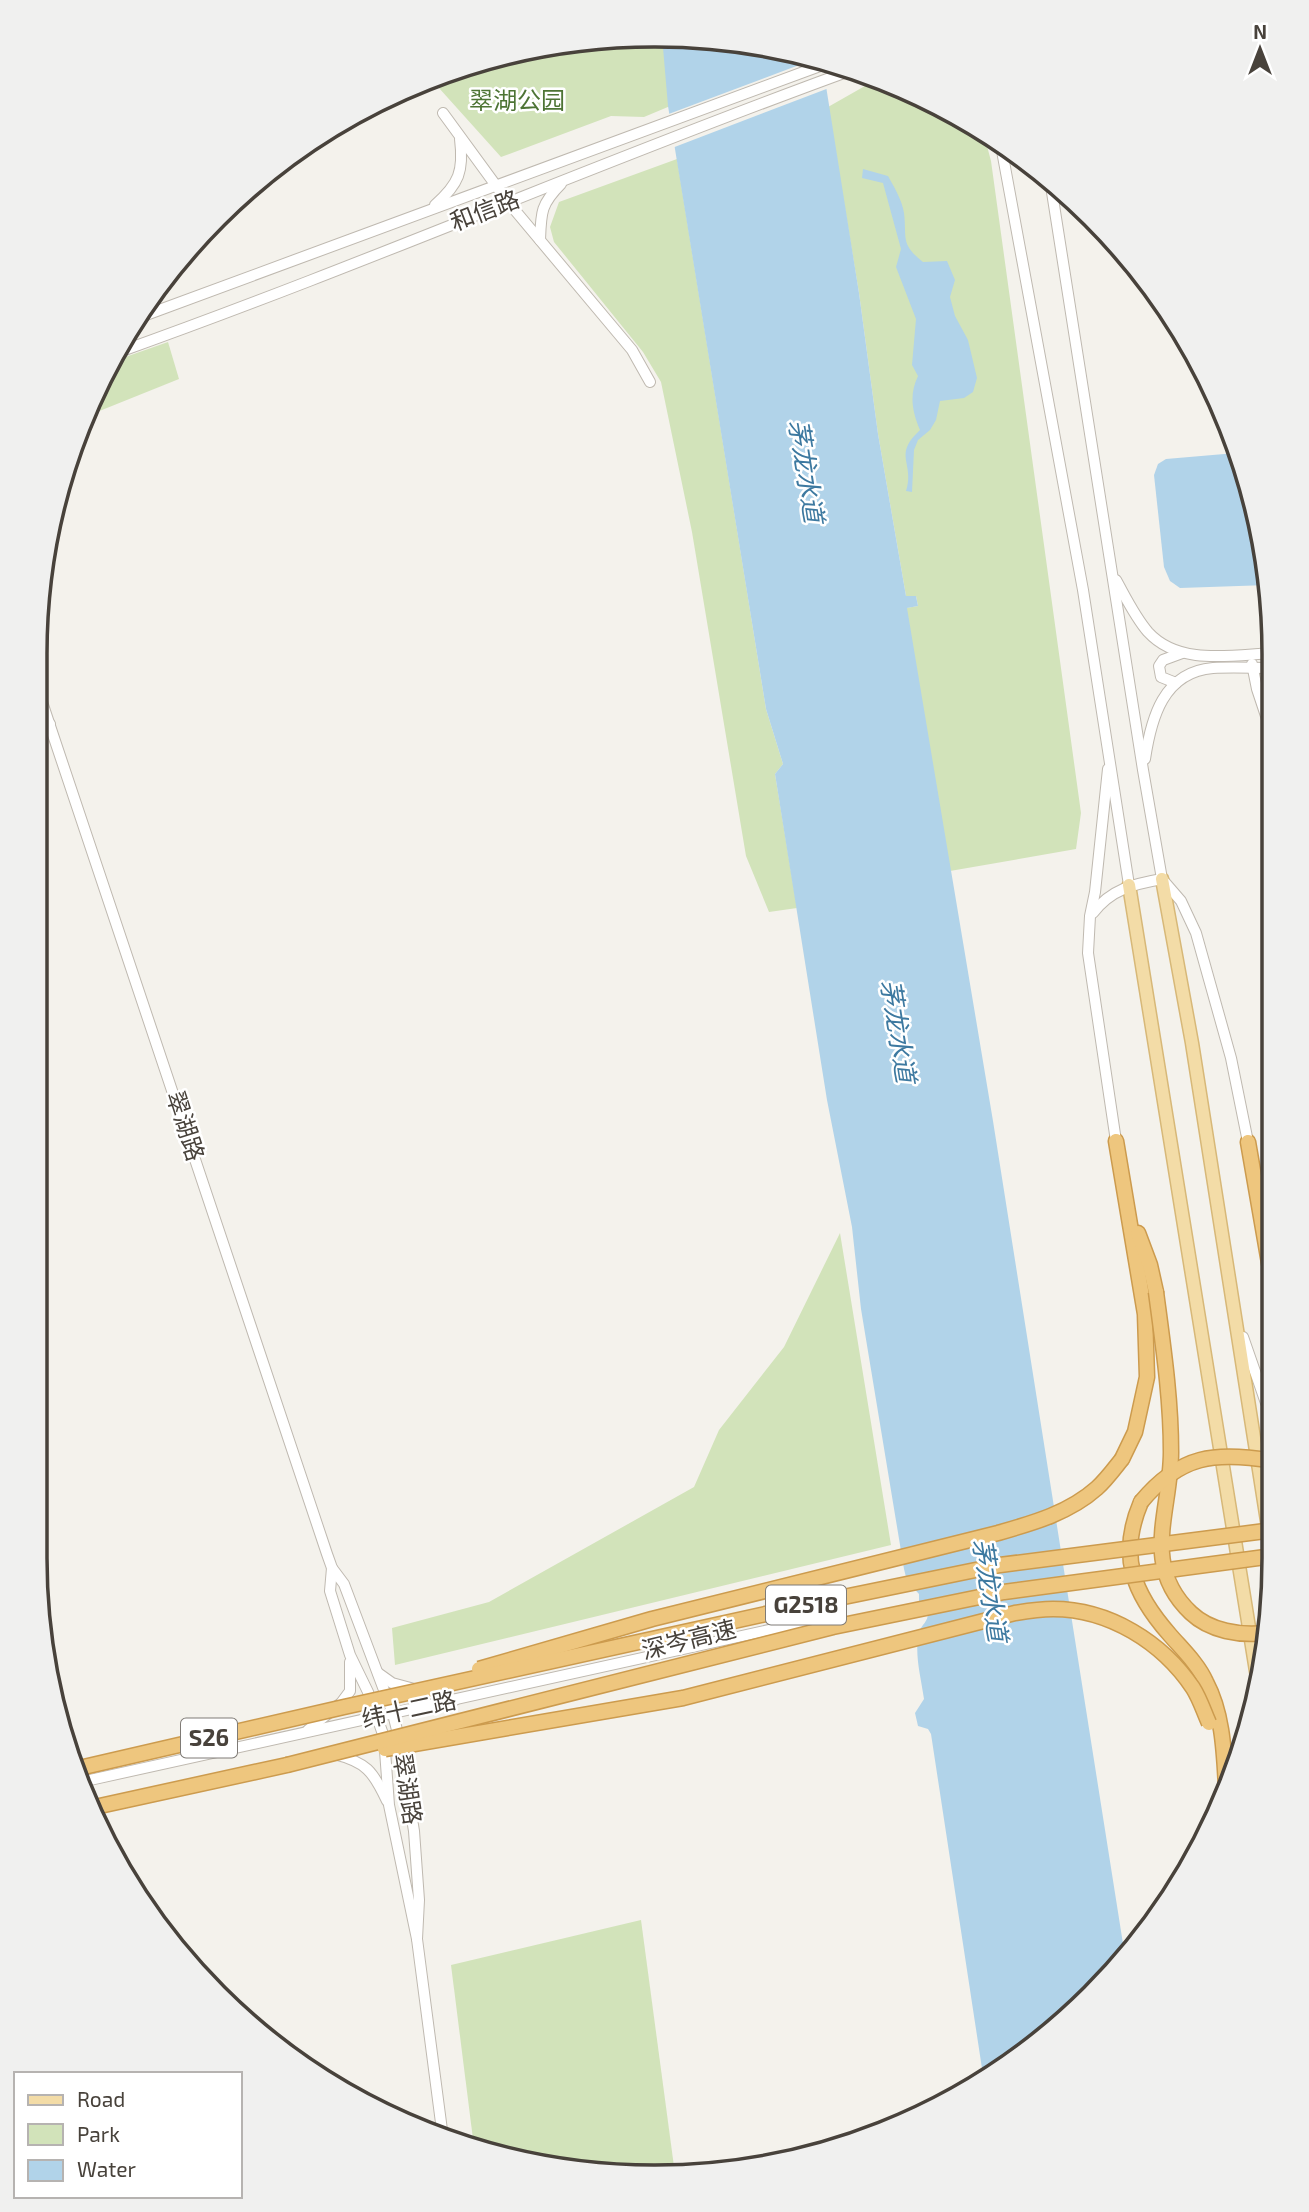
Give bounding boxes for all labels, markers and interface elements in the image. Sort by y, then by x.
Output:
north arrow [1225,14,1295,84]
text: N [1253,20,1267,43]
park label: 翠湖公园 [469,85,565,114]
street label: 和信路 [446,183,523,236]
water label: 茅龙水道 [784,417,832,528]
water label: 茅龙水道 [876,977,924,1088]
street label: 翠湖路 [162,1087,211,1164]
water label: 茅龙水道 [968,1536,1016,1647]
road number: G2518 [766,1586,846,1624]
street label: 深岑高速 [639,1613,739,1664]
street label: 纬十二路 [359,1684,459,1733]
road number: S26 [181,1718,237,1758]
street label: 翠湖路 [389,1751,428,1827]
legend [14,2072,242,2198]
text: Road [77,2086,125,2111]
text: Park [77,2121,120,2146]
text: Water [77,2156,136,2181]

